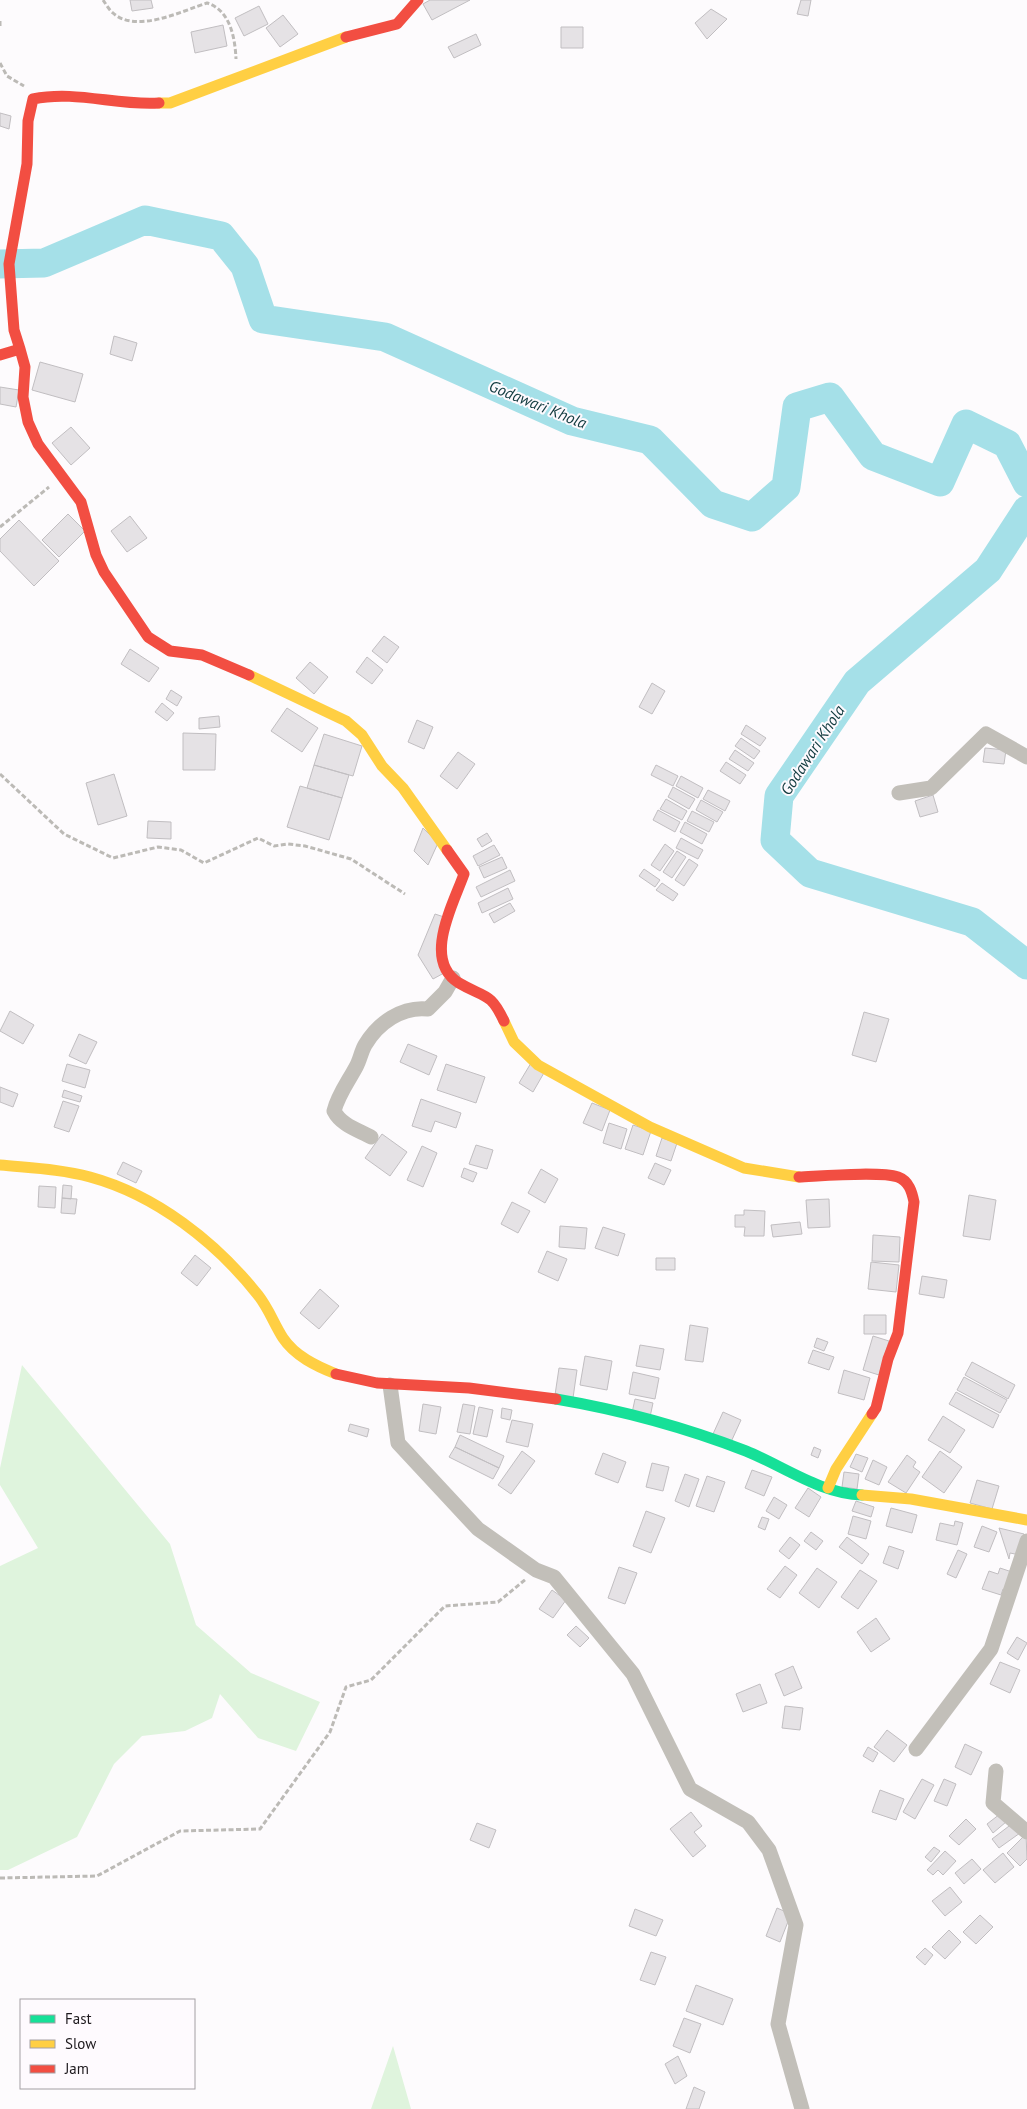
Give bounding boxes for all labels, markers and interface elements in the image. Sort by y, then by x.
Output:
water label: Godawari Khola [486,375,590,433]
water label: Godawari Khola [775,701,849,799]
legend [20,1999,195,2089]
text: Fast [65,2009,92,2028]
text: Slow [65,2034,96,2053]
text: Jam [64,2059,89,2078]

